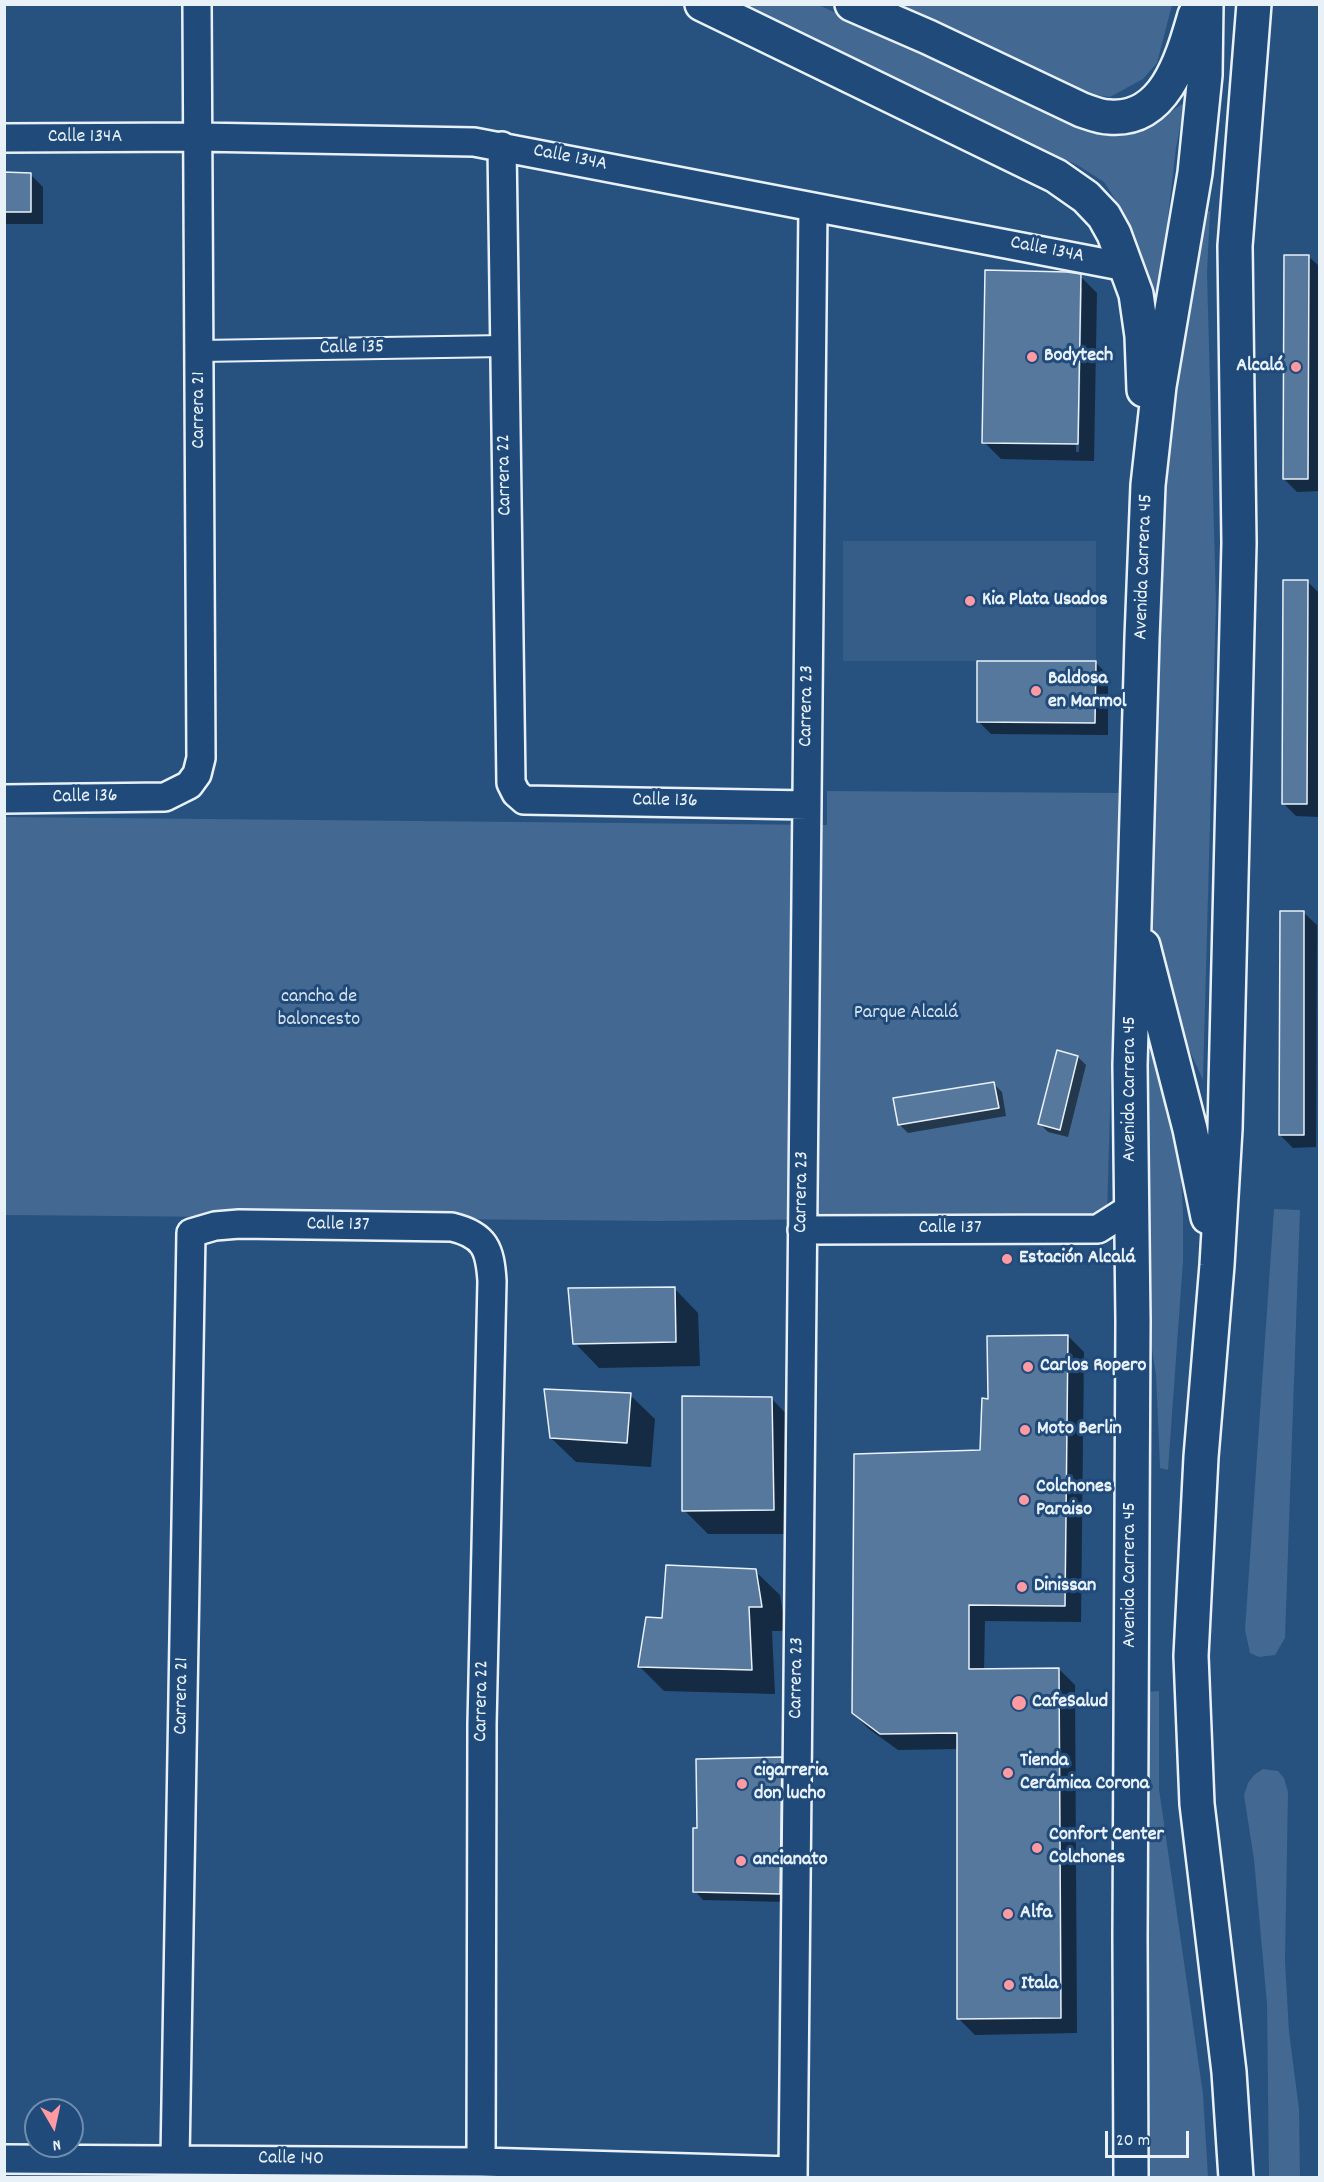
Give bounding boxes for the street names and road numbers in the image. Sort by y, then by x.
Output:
street label: Calle 134A [48,126,122,150]
street label: Calle 134A [531,140,609,178]
street label: Calle 134A [1008,232,1086,270]
street label: Calle 135 [319,336,385,362]
street label: Carrera 21 [188,371,212,449]
street label: Carrera 22 [493,434,519,516]
street label: Avenida Carrera 45 [1130,494,1160,640]
street label: Carrera 23 [795,665,821,747]
street label: Calle 136 [52,785,118,811]
street label: Calle 136 [632,789,698,815]
street label: Avenida Carrera 45 [1119,1016,1143,1162]
street label: Carrera 23 [790,1151,816,1233]
street label: Calle 137 [306,1213,370,1239]
street label: Calle 137 [918,1217,982,1241]
street label: Avenida Carrera 45 [1119,1502,1143,1648]
street label: Carrera 23 [785,1637,811,1719]
street label: Carrera 21 [170,1657,196,1735]
street label: Carrera 22 [470,1660,496,1742]
street label: Calle 140 [258,2147,324,2173]

